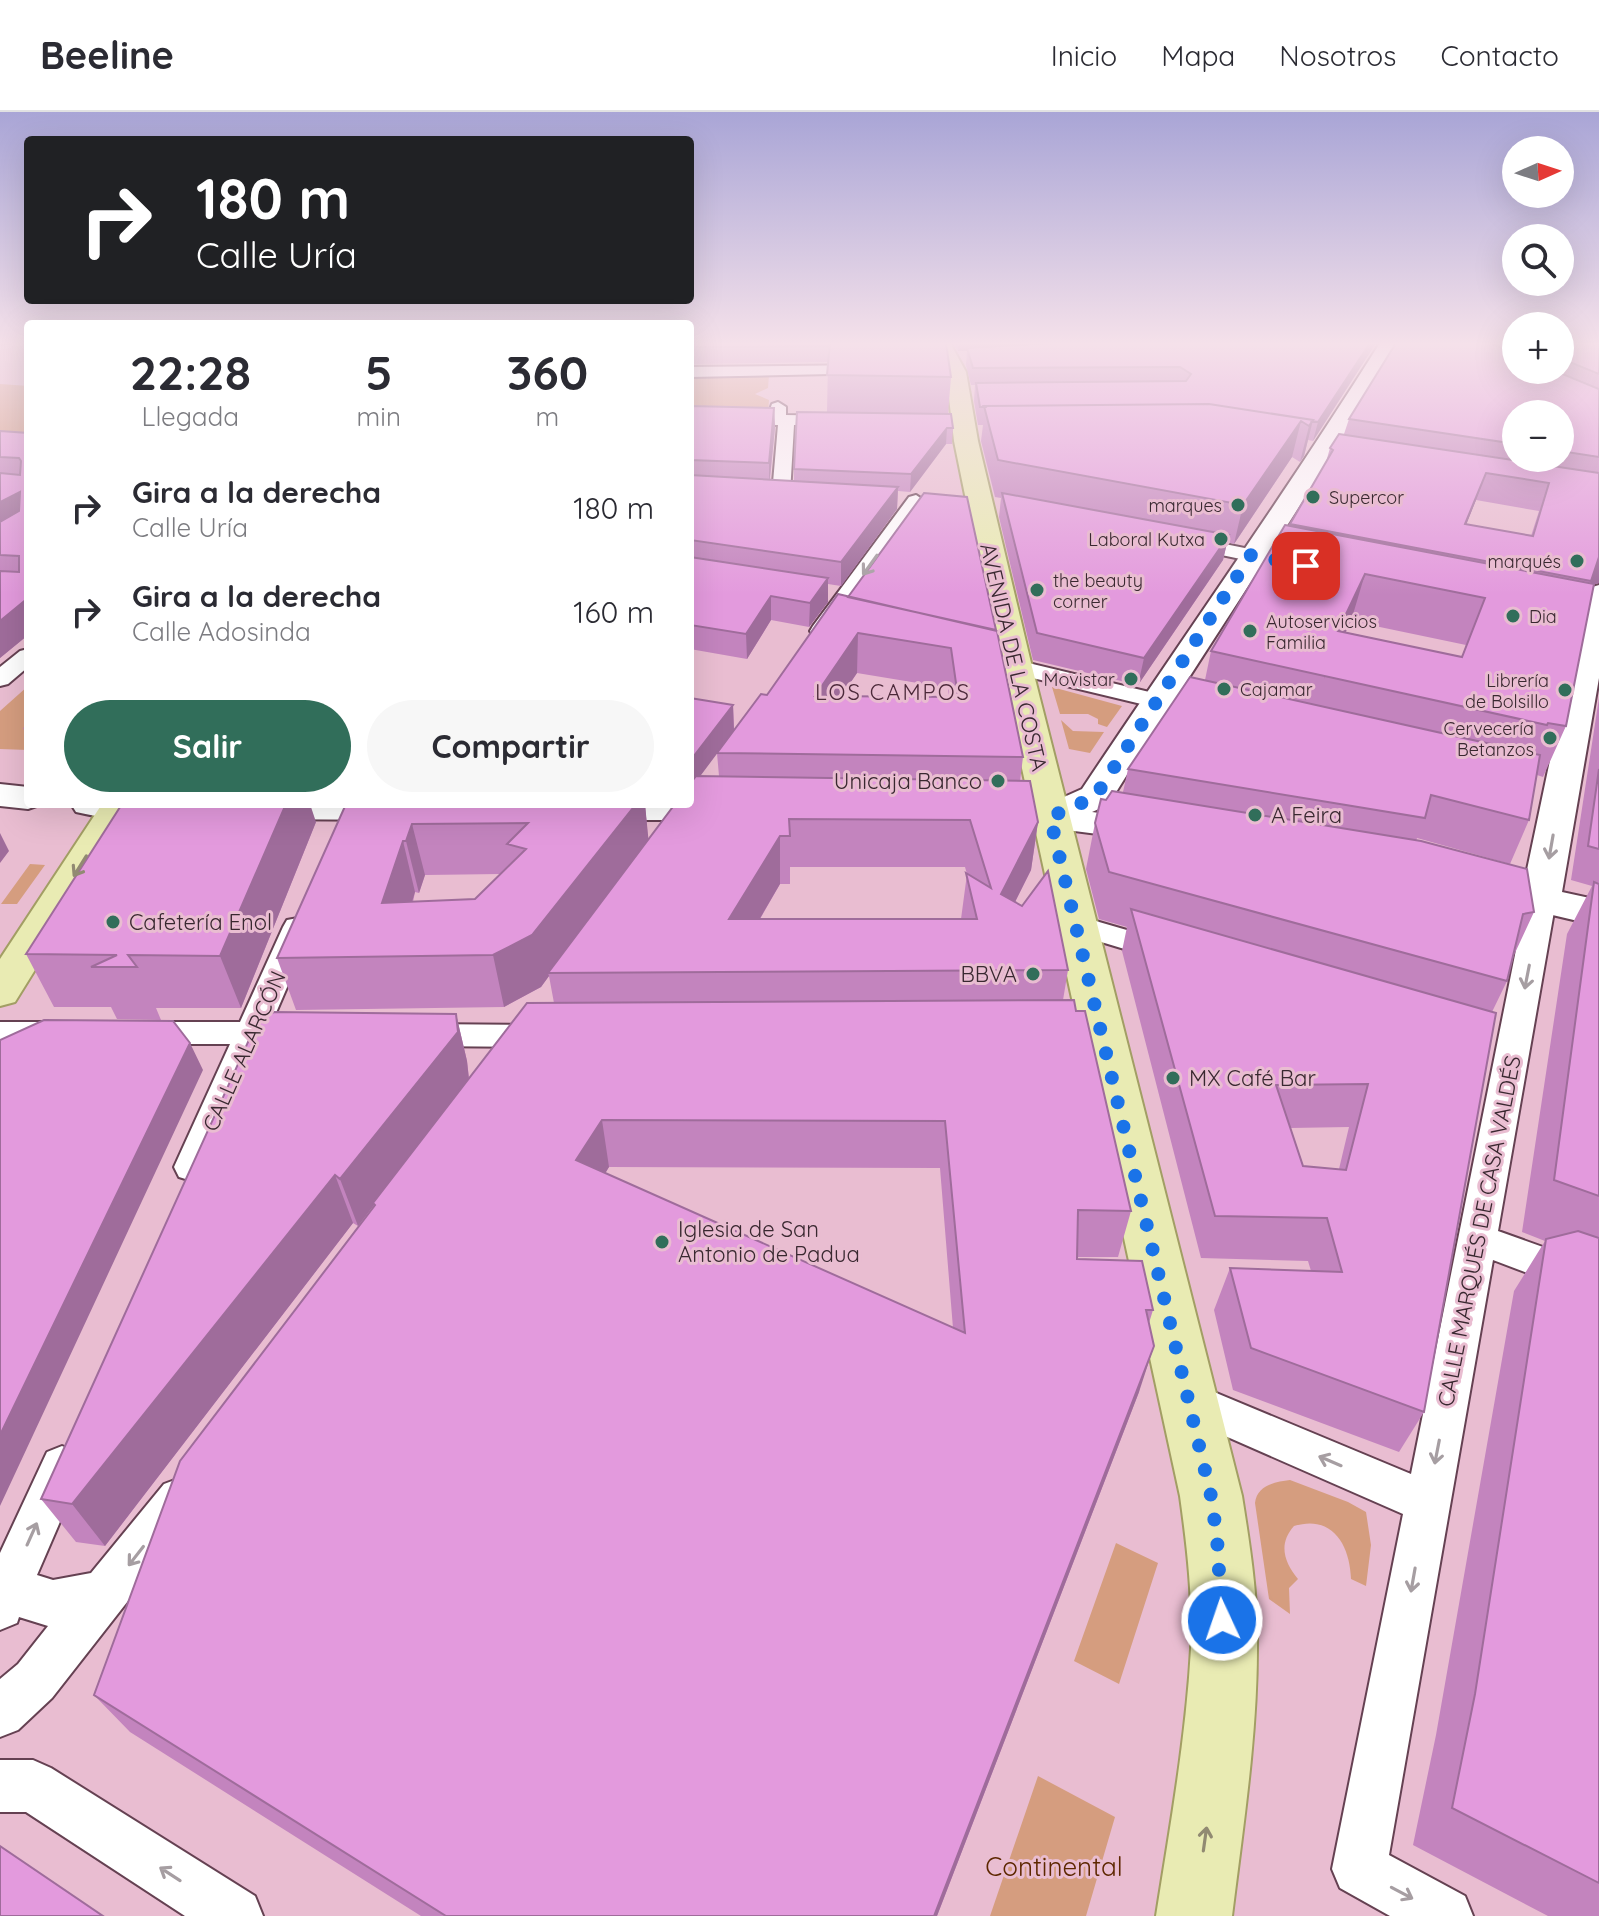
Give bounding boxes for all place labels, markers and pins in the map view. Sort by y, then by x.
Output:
place label: Supercor [1329,486,1404,509]
marker: Supercor [1304,488,1322,506]
place label: marques [1148,494,1222,517]
marker: marques [1229,496,1247,514]
place label: Laboral Kutxa [1088,528,1205,551]
marker: Laboral Kutxa [1212,530,1230,548]
pin [1272,532,1340,600]
place label: marqués [1487,550,1561,573]
marker: marqués [1568,552,1586,570]
place label: the beauty corner [1053,569,1143,613]
marker: the beauty corner [1028,581,1046,599]
place label: Dia [1529,605,1557,628]
marker: Dia [1504,607,1522,625]
place label: Autoservicios Familia [1266,610,1377,654]
marker: Autoservicios Familia [1241,622,1259,640]
place label: Movistar [1044,668,1115,691]
place label: Librería de Bolsillo [1465,669,1549,713]
marker: Movistar [1122,670,1140,688]
place label: Cajamar [1240,678,1313,701]
marker: Cajamar [1215,680,1233,698]
marker: Librería de Bolsillo [1556,681,1574,699]
place label: Cervecería Betanzos [1443,717,1534,761]
marker: Cervecería Betanzos [1541,729,1559,747]
place label: Unicaja Banco [834,767,982,795]
marker: Unicaja Banco [989,772,1007,790]
place label: A Feira [1271,801,1342,829]
marker: A Feira [1246,806,1264,824]
place label: Cafetería Enol [129,908,272,936]
marker: Cafetería Enol [104,913,122,931]
place label: BBVA [960,960,1017,988]
marker: BBVA [1024,965,1042,983]
place label: MX Café Bar [1189,1064,1316,1092]
marker: MX Café Bar [1164,1069,1182,1087]
place label: Iglesia de San Antonio de Padua [678,1215,860,1268]
marker: Iglesia de San Antonio de Padua [653,1233,671,1251]

